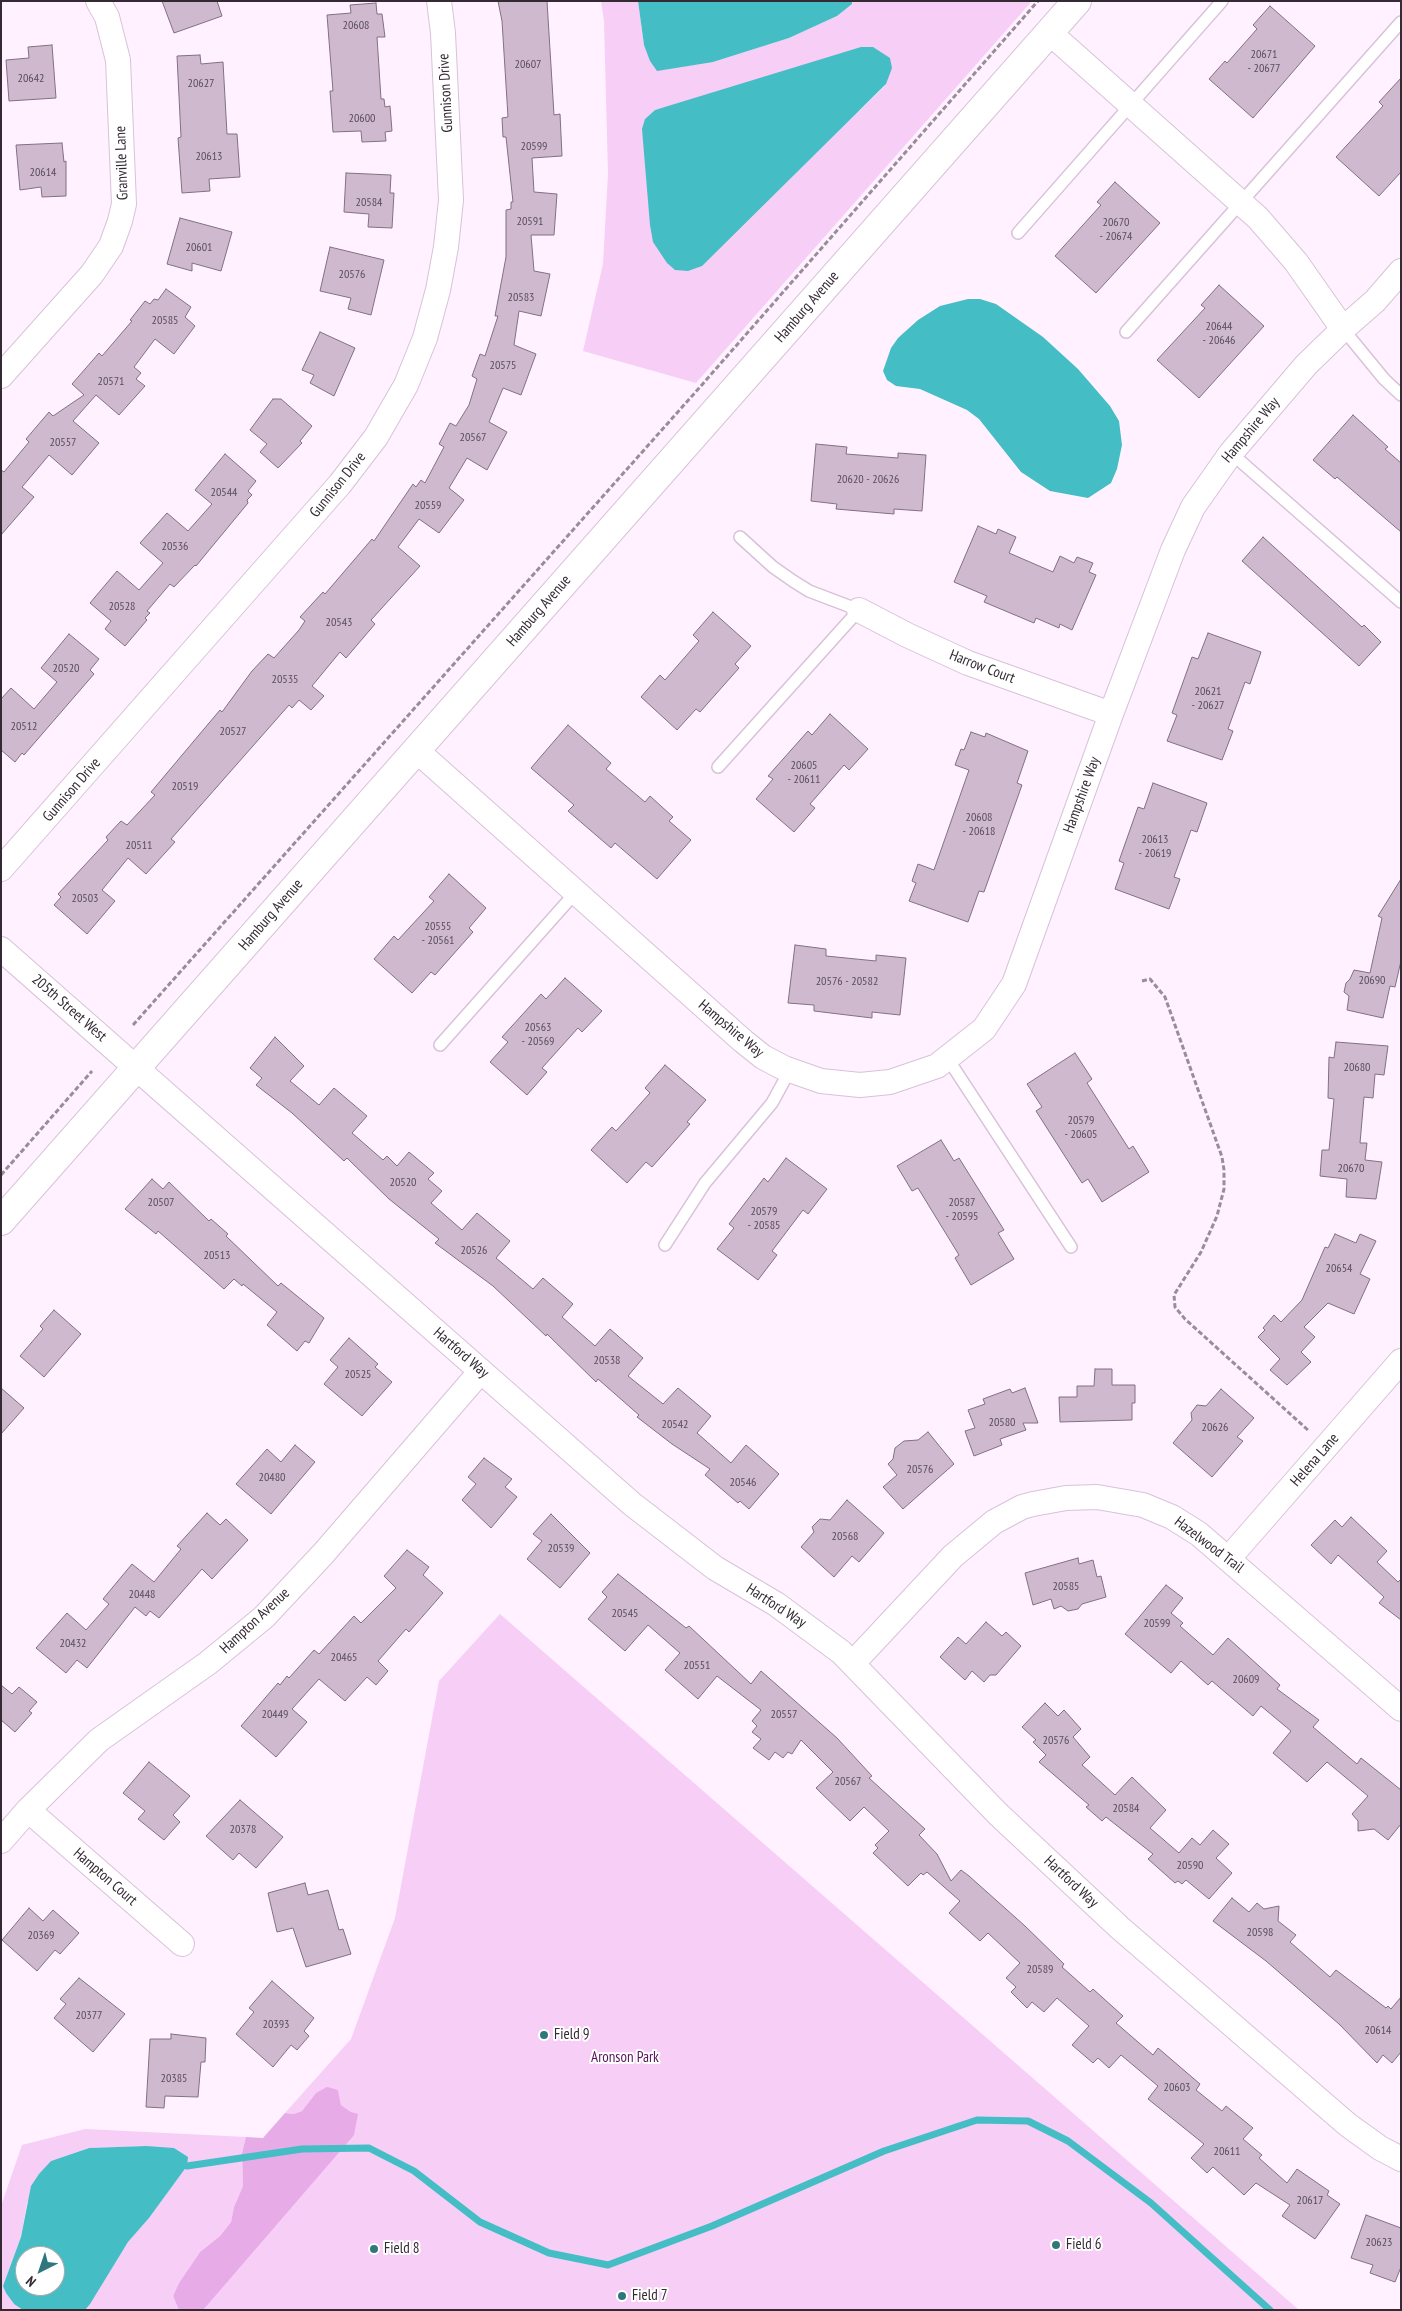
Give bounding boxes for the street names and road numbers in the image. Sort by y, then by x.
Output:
street label: Gunnison Drive [435,53,457,133]
street label: Granville Lane [112,126,132,200]
street label: Hamburg Avenue [771,268,843,346]
street label: Hampshire Way [1218,394,1284,466]
street label: Gunnison Drive [306,449,370,521]
street label: Hamburg Avenue [503,572,575,650]
street label: Harrow Court [947,646,1017,688]
street label: Gunnison Drive [39,754,105,826]
street label: Hampshire Way [1060,754,1104,836]
street label: Hamburg Avenue [235,876,307,954]
street label: 205th Street West [28,971,110,1045]
street label: Hampshire Way [695,996,767,1062]
street label: Hartford Way [429,1324,493,1382]
street label: Helena Lane [1287,1430,1343,1490]
street label: Hazelwood Trail [1171,1513,1247,1577]
street label: Hartford Way [743,1580,809,1632]
street label: Hampton Avenue [216,1584,294,1658]
street label: Hampton Court [69,1844,141,1910]
street label: Hartford Way [1040,1852,1102,1912]

